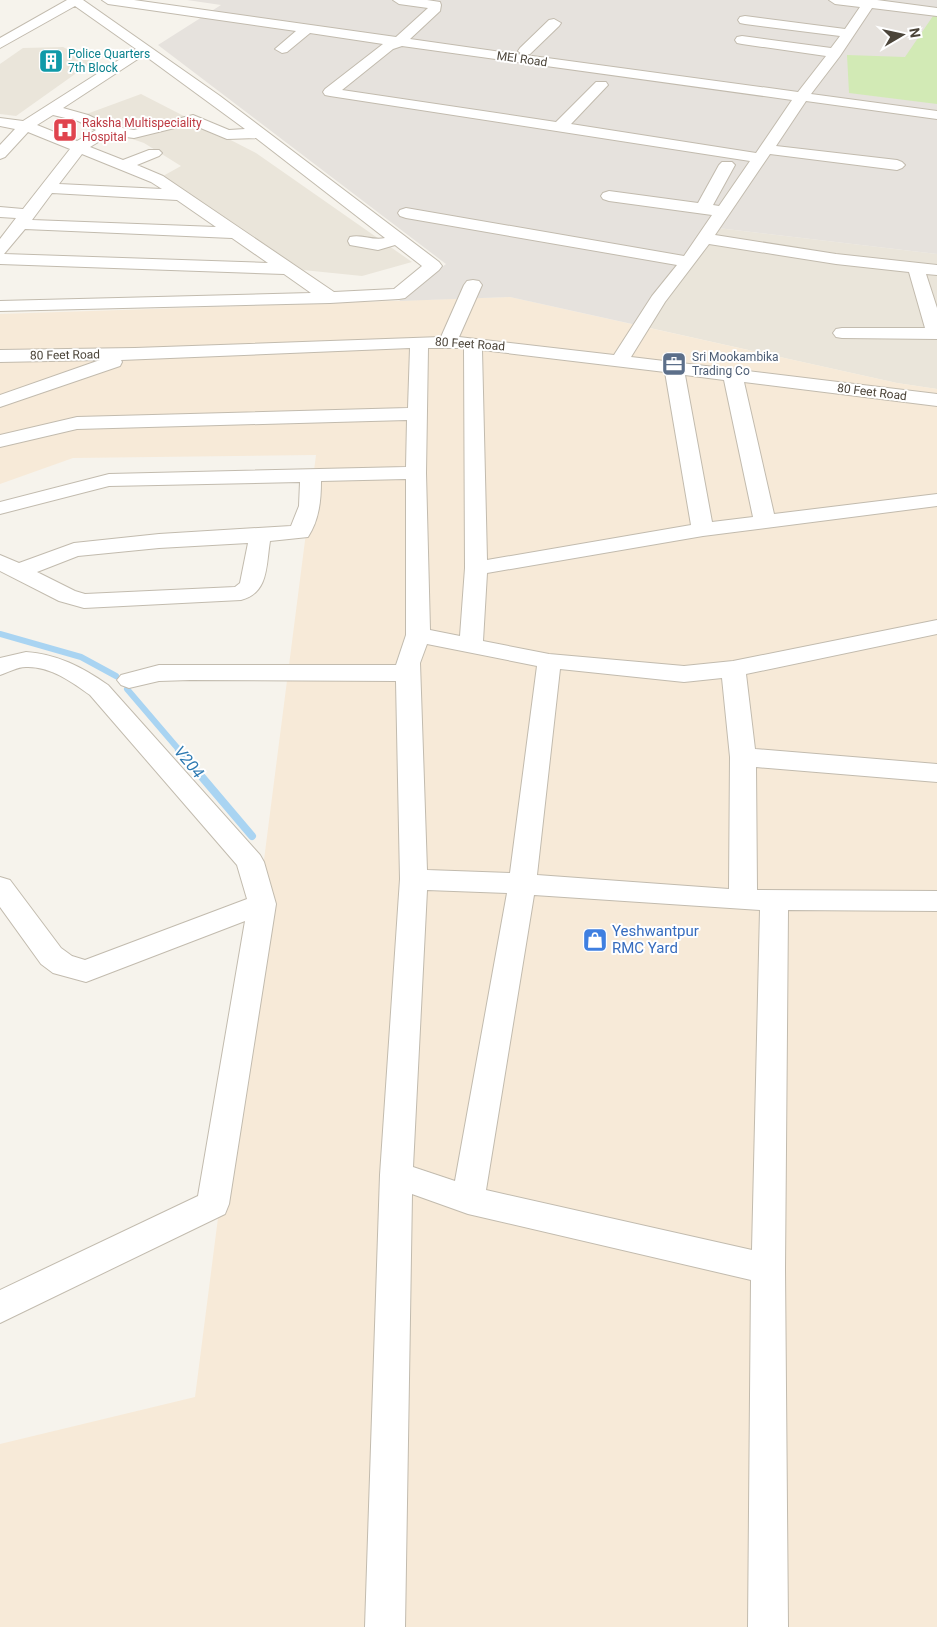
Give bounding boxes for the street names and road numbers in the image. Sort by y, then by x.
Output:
street label: MEI Road [496,49,548,69]
street label: 80 Feet Road [435,335,505,353]
street label: 80 Feet Road [30,347,100,363]
street label: 80 Feet Road [836,381,908,403]

